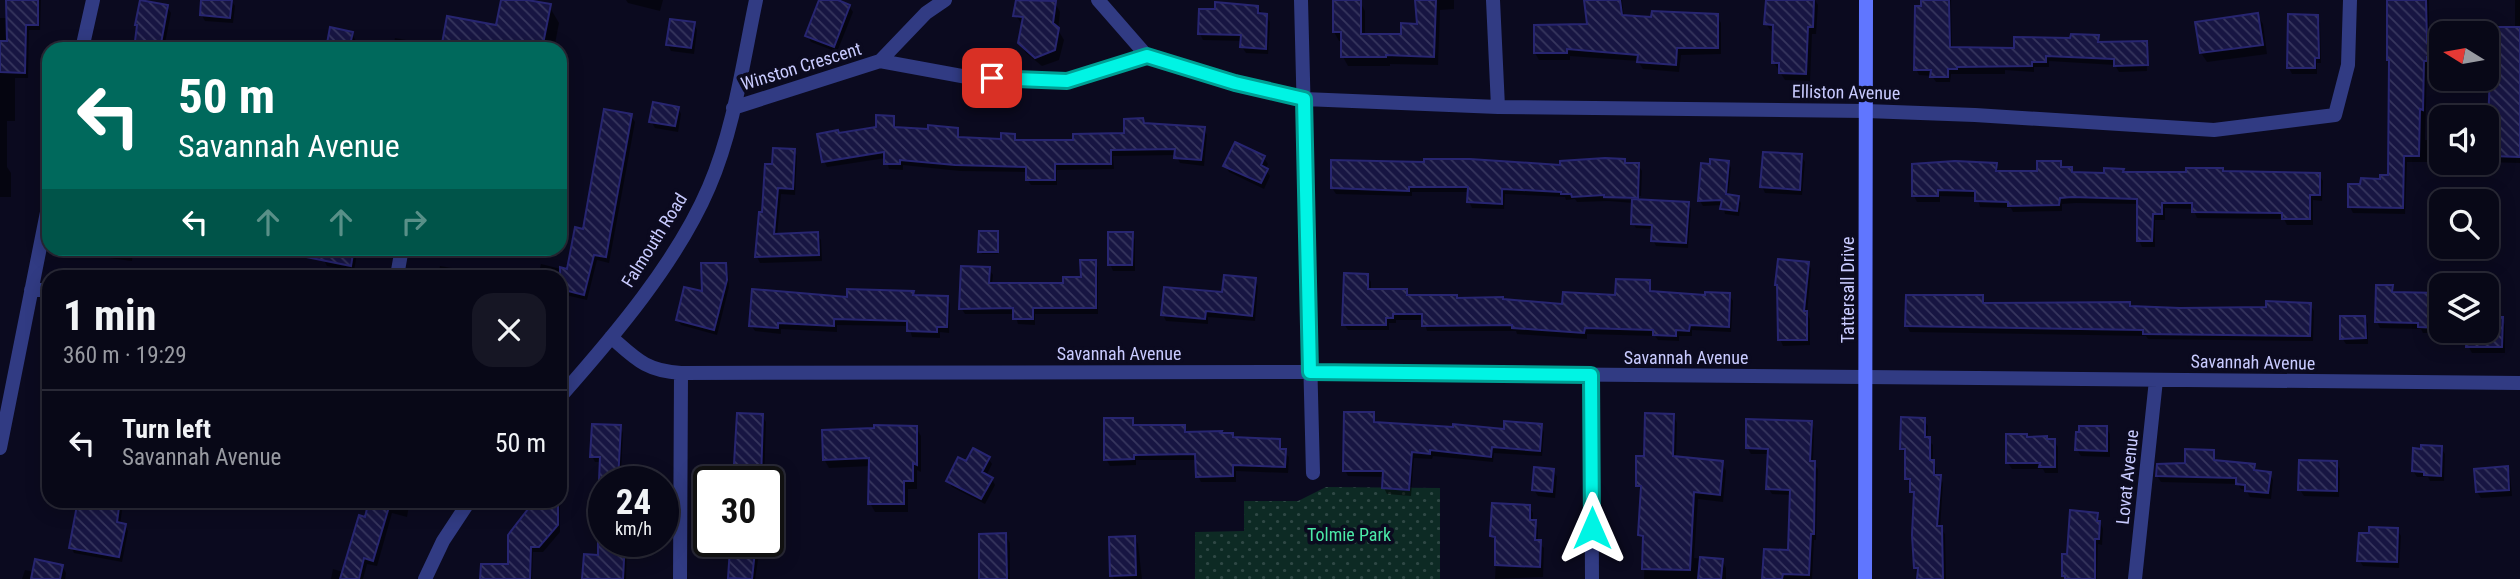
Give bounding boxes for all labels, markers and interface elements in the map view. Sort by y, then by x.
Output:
north arrow [2429,21,2499,91]
map controls [2429,21,2499,343]
street label: Winston Crescent [738,38,864,94]
pin [962,48,1022,108]
icon: arrive [973,59,1011,97]
text: 50 m [178,68,275,125]
icon: left [63,70,154,161]
street label: Elliston Avenue [1792,81,1900,103]
button: sound [2429,105,2499,175]
text: Savannah Avenue [178,127,400,165]
street label: Falmouth Road [617,189,691,291]
button: search [2429,189,2499,259]
icon: left [176,203,214,241]
icon: ahead [249,203,287,241]
icon: ahead [322,203,360,241]
icon: right [395,203,433,241]
street label: Tattersall Drive [1837,237,1858,343]
button: layers [2429,273,2499,343]
text: 1 min [63,291,156,340]
button: close [472,293,546,367]
text: 360 m · 19:29 [63,342,187,369]
street label: Savannah Avenue [1057,343,1181,364]
street label: Savannah Avenue [1624,347,1748,368]
street label: Savannah Avenue [2190,350,2316,374]
text: Turn left [122,414,211,444]
icon: left [63,424,101,462]
text: 50 m [495,428,546,458]
street label: Lovat Avenue [2112,429,2142,525]
text: Savannah Avenue [122,444,281,471]
speed limit sign: 30 [693,466,784,557]
text: 24 [616,482,651,523]
position arrow [1555,491,1629,565]
text: km/h [615,518,652,539]
park label: Tolmie Park [1307,524,1391,545]

